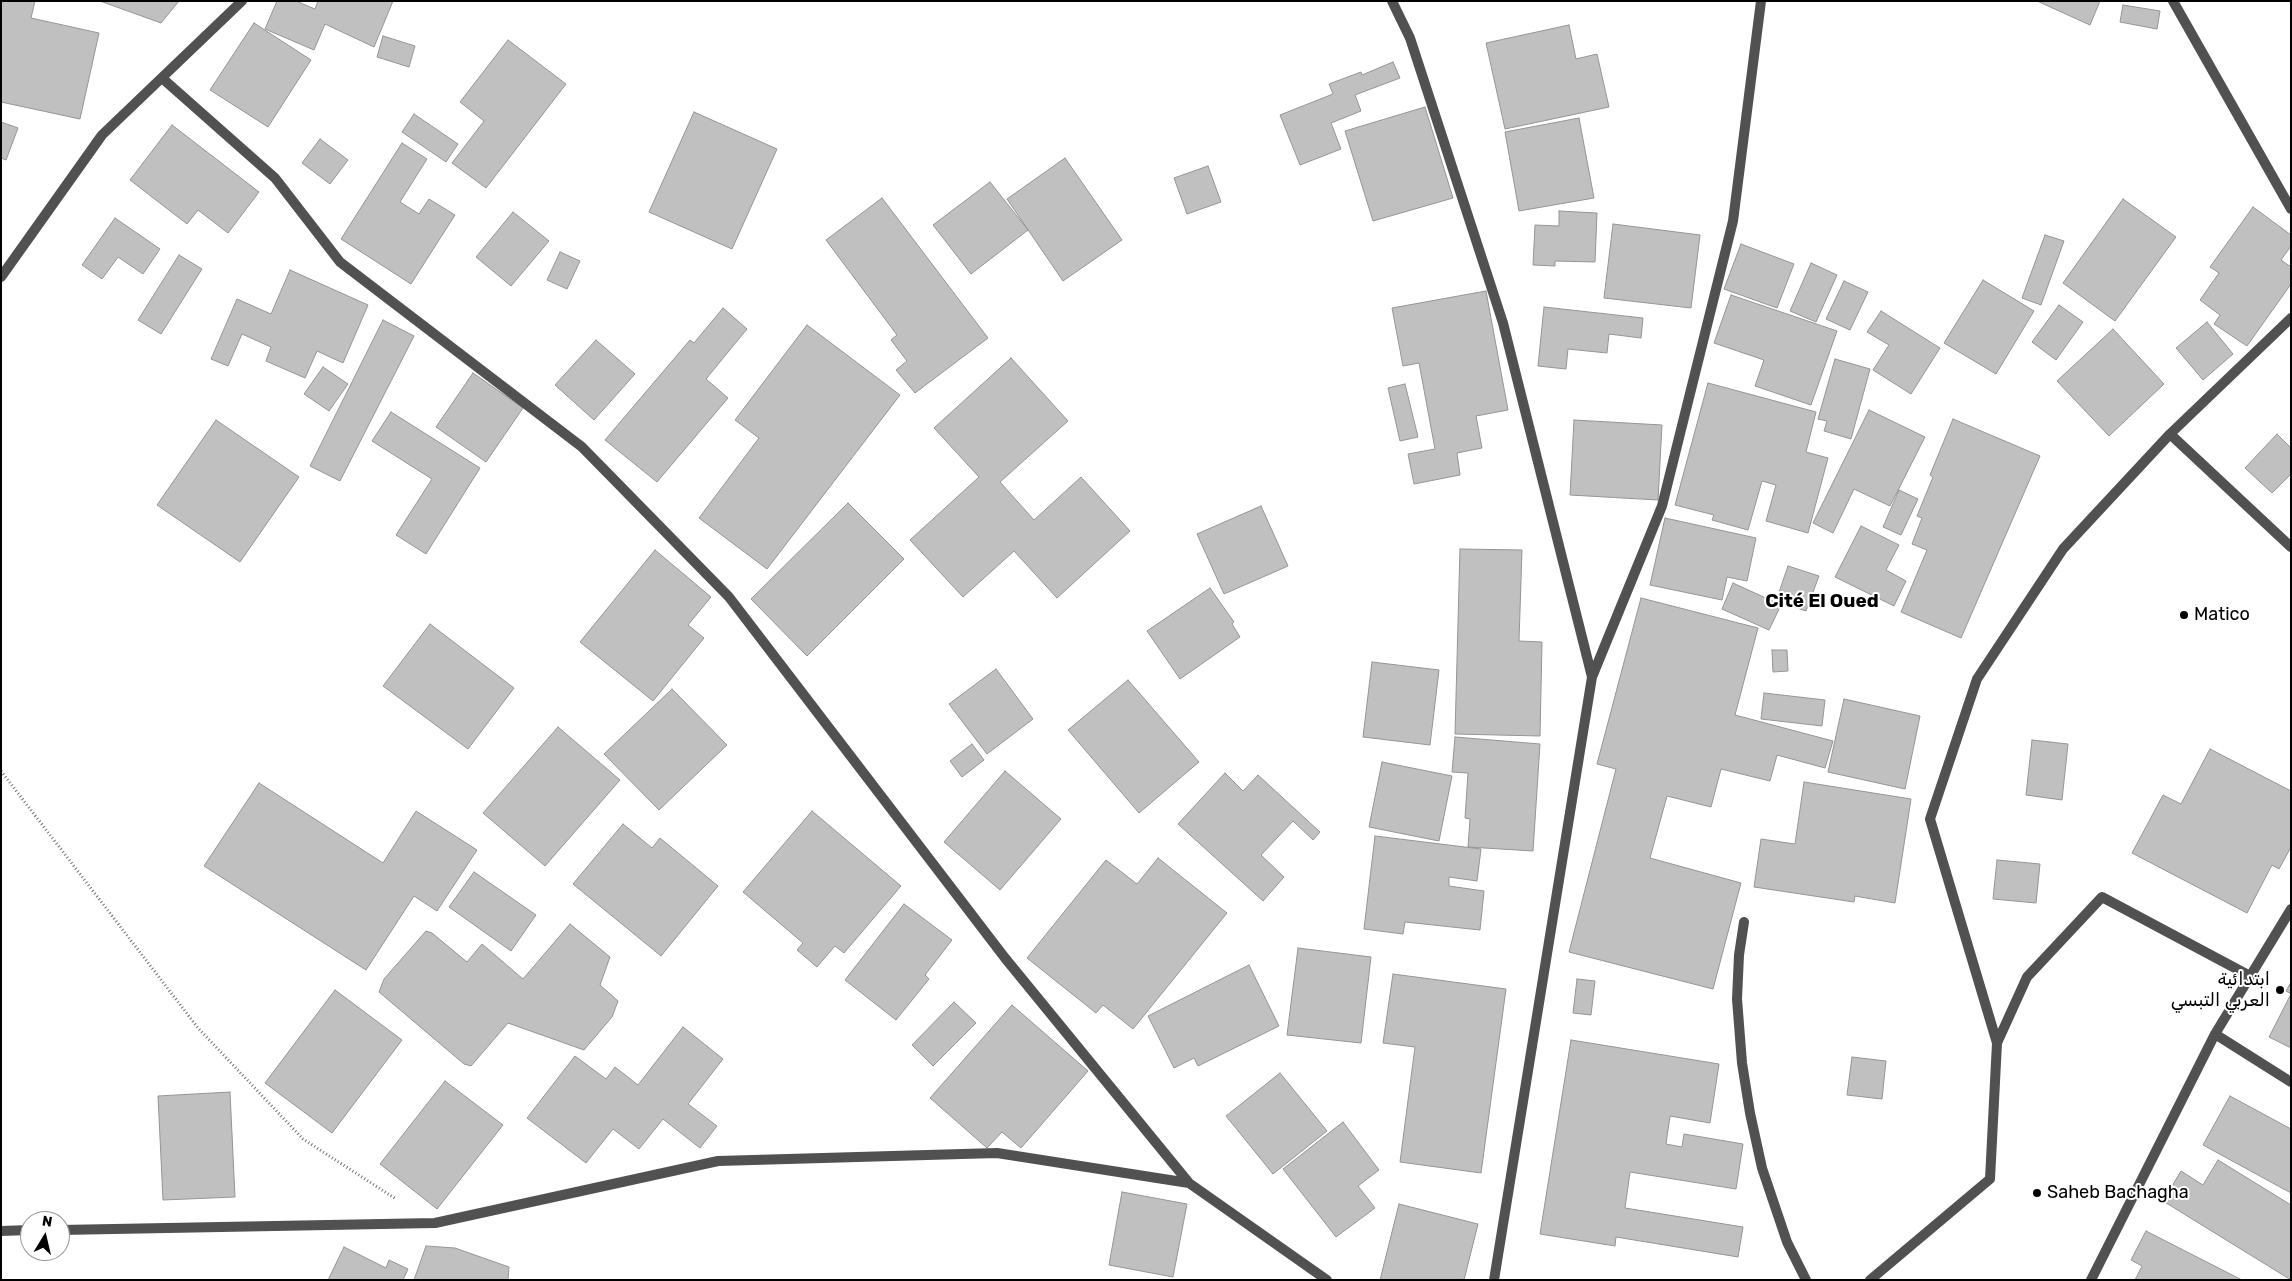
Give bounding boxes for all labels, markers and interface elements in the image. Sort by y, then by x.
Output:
district label: Cité El Oued [1765,591,1879,613]
place label: Matico [2194,604,2250,626]
marker: Matico [2178,609,2190,621]
place label: ابتدائية العربي التبسي [2171,969,2270,1012]
marker: ابتدائية العربي التبسي [2274,984,2286,996]
place label: Saheb Bachagha [2047,1182,2189,1204]
marker: Saheb Bachagha [2031,1187,2043,1199]
north arrow [20,1211,70,1261]
text: N [41,1212,54,1231]

